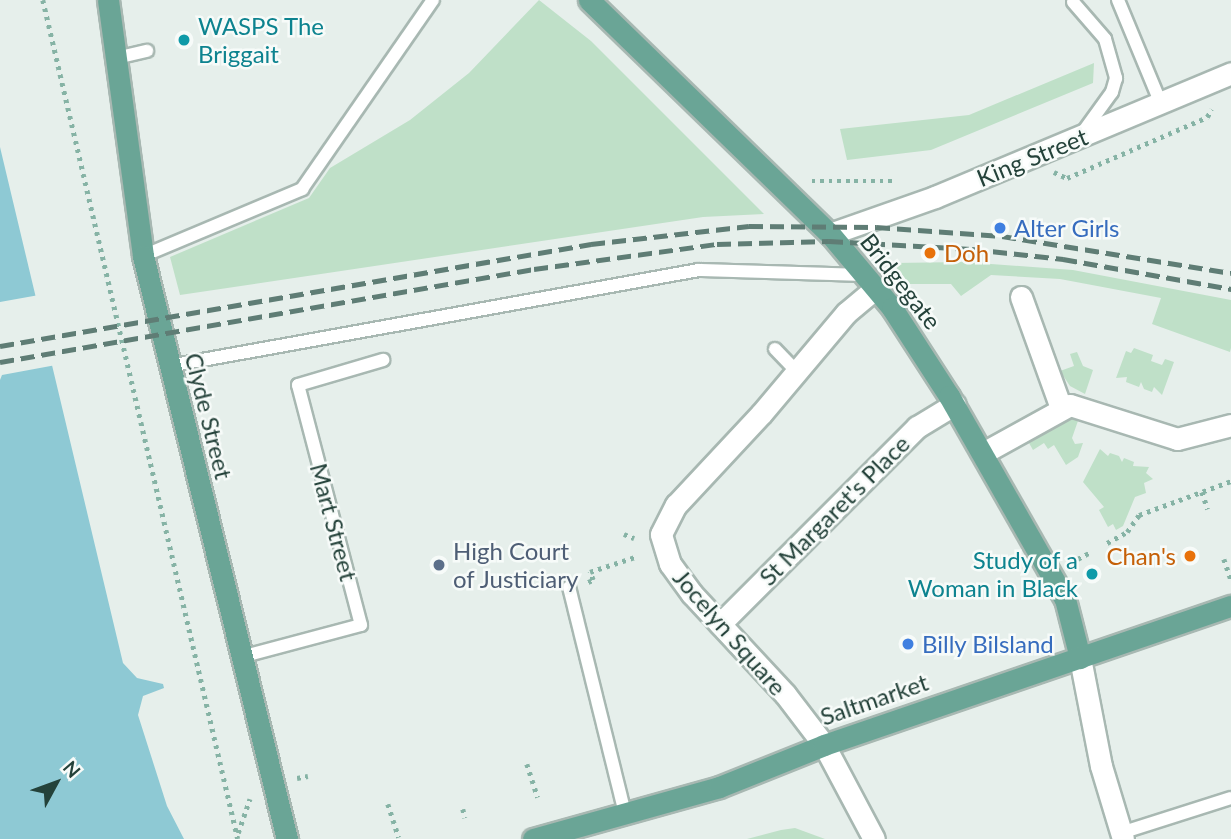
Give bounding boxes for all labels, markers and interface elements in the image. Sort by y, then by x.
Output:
place label: WASPS The Briggait [198,12,325,68]
marker: WASPS The Briggait [176,32,192,48]
street label: King Street [972,122,1092,192]
place label: Alter Girls [1014,214,1120,242]
marker: Alter Girls [992,220,1008,236]
street label: Bridgegate [855,227,947,335]
place label: Doh [944,239,989,267]
marker: Doh [922,245,938,261]
street label: Clyde Street [179,350,239,482]
street label: St Margaret's Place [753,429,915,591]
street label: Mart Street [304,460,364,584]
place label: High Court of Justiciary [453,537,580,593]
place label: Chan's [1106,542,1176,570]
place label: Study of a Woman in Black [908,546,1078,602]
marker: Chan's [1182,548,1198,564]
marker: High Court of Justiciary [431,557,447,573]
street label: Jocelyn Square [667,563,793,701]
marker: Study of a Woman in Black [1084,566,1100,582]
place label: Billy Bilsland [922,630,1054,658]
marker: Billy Bilsland [900,636,916,652]
street label: Saltmarket [816,667,932,731]
north arrow [21,748,91,818]
text: N [59,756,86,782]

